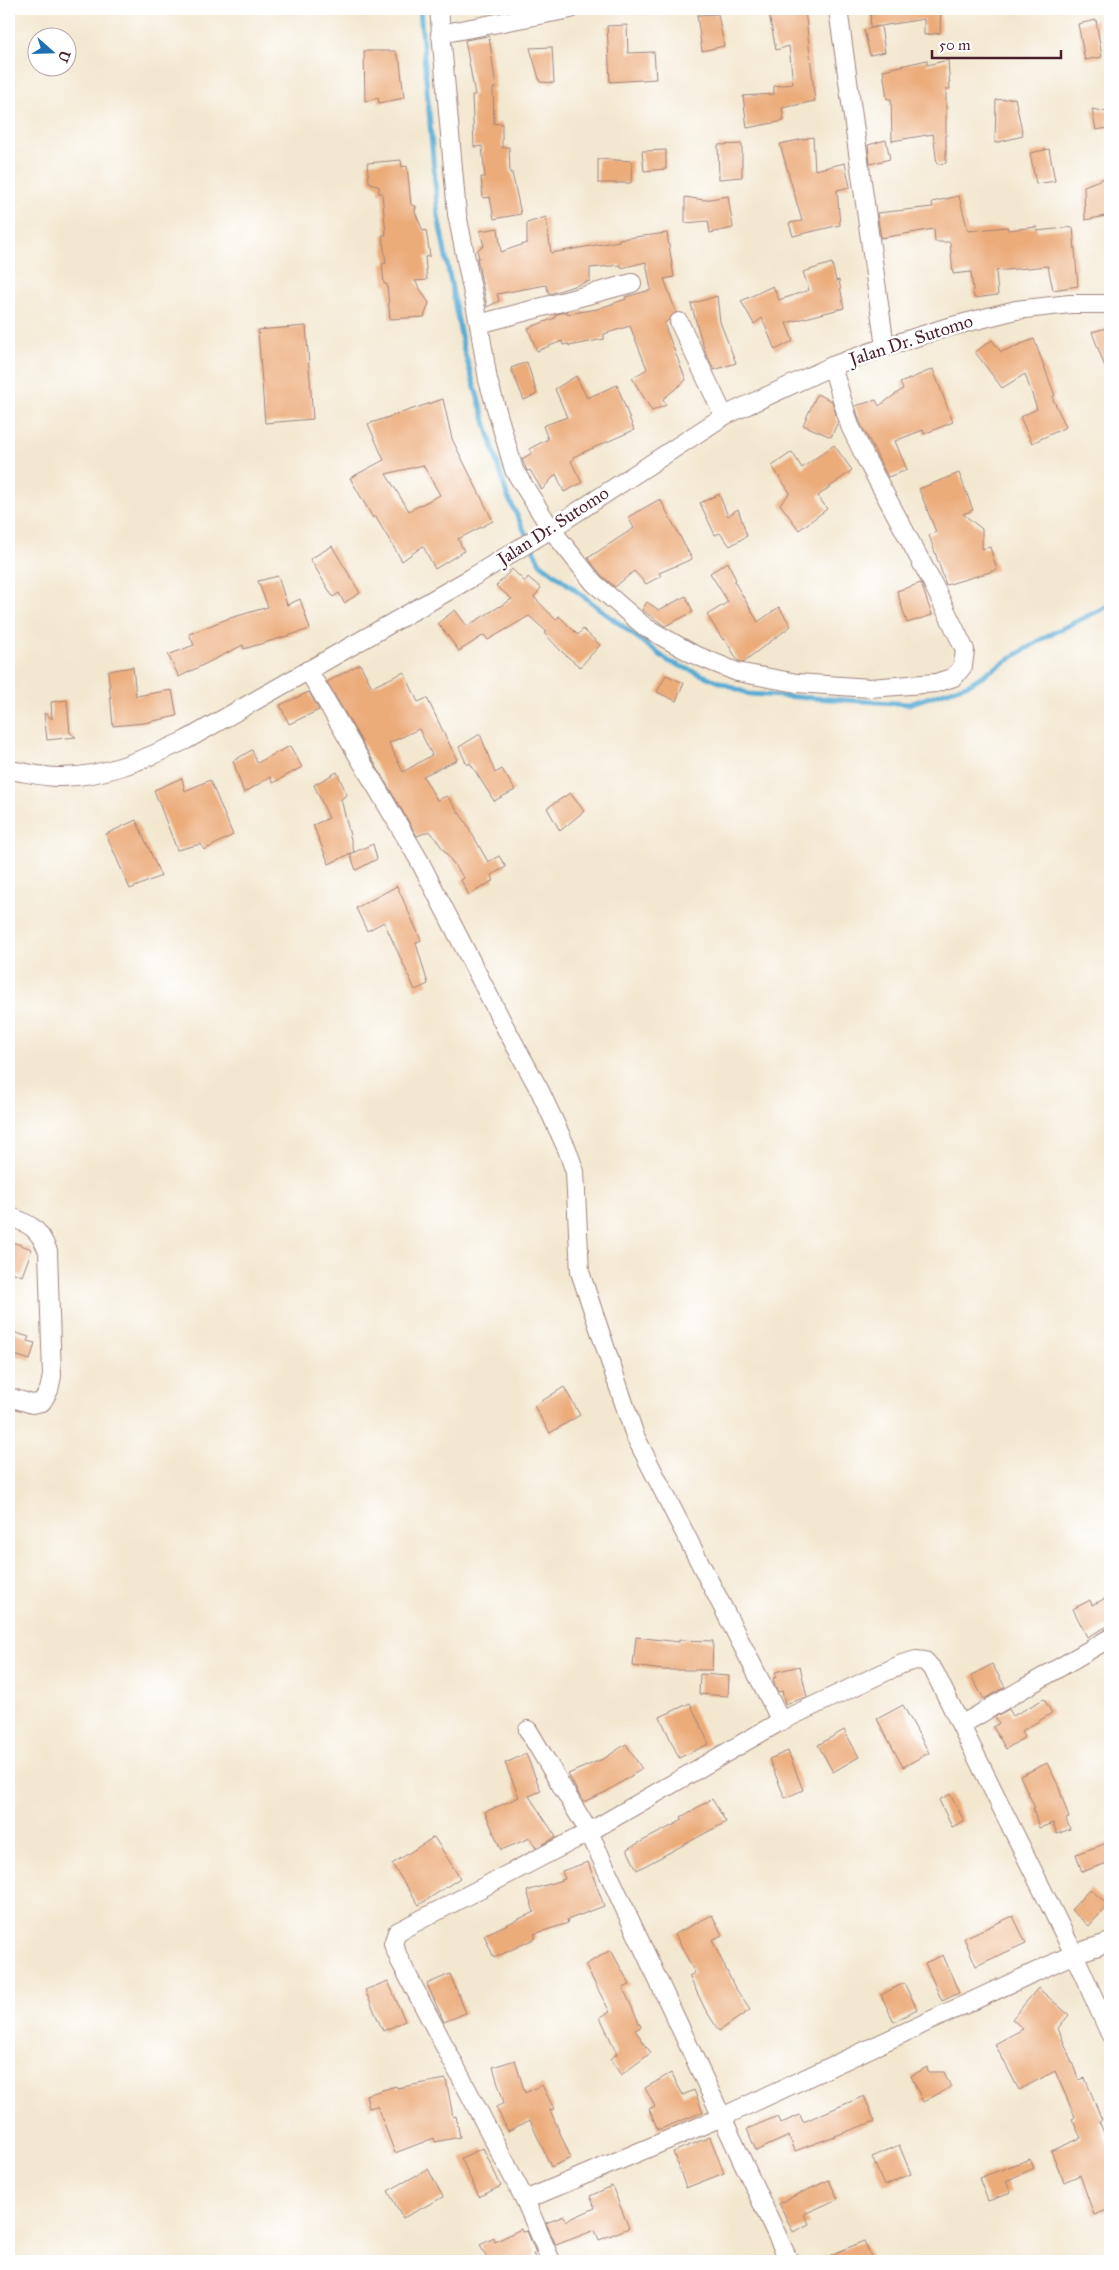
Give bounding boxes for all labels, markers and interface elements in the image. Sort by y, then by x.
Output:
north arrow [28,28,78,78]
scale bar [932,28,1060,60]
text: 50 m [939,36,971,54]
text: U [54,48,74,65]
street label: Jalan Dr. Sutomo [845,310,976,372]
street label: Jalan Dr. Sutomo [491,482,613,572]

